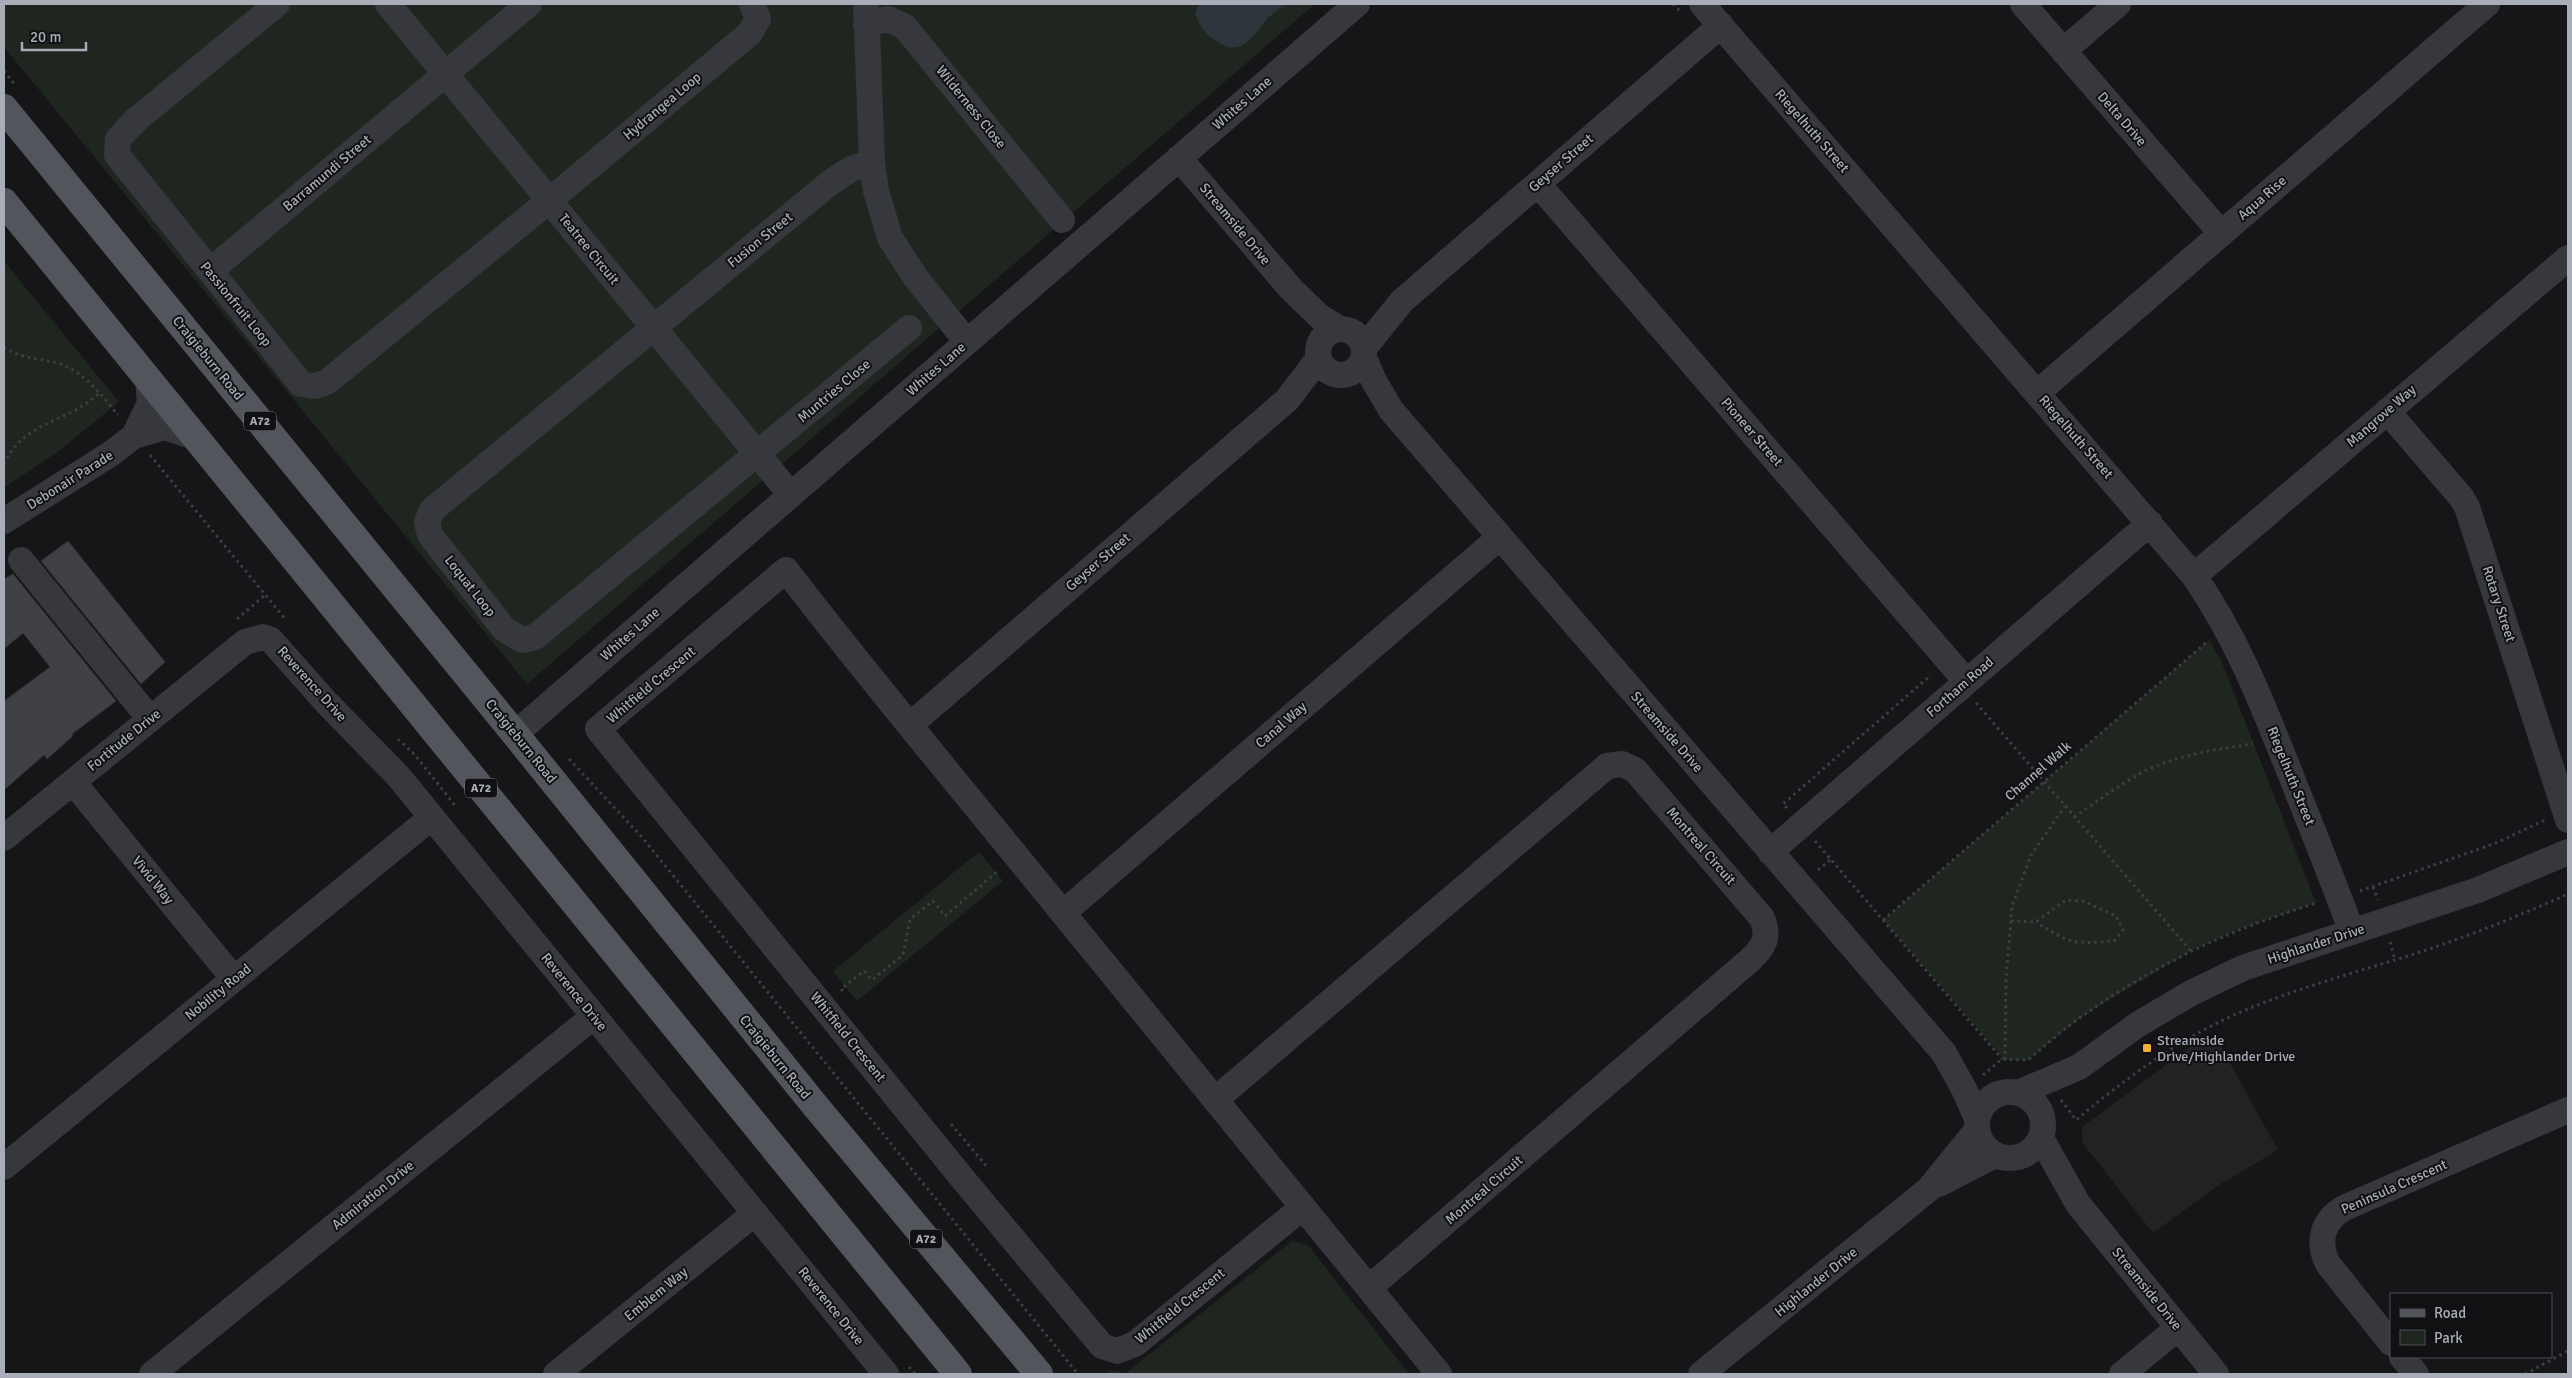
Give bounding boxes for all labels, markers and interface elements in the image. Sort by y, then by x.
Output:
scale bar [22,20,86,52]
text: 20 m [30,28,61,46]
street label: Wilderness Close [932,62,1010,152]
street label: Hydrangea Loop [620,68,704,144]
street label: Whites Lane [1209,73,1275,133]
street label: Riegelhuth Street [1771,86,1853,176]
street label: Delta Drive [2094,88,2150,150]
street label: Geyser Street [1525,130,1597,196]
street label: Barramundi Street [279,131,375,215]
street label: Aqua Rise [2234,172,2290,224]
street label: Streamside Drive [1196,180,1274,268]
street label: Fusion Street [724,208,796,271]
street label: Teatree Circuit [555,210,623,288]
street label: Passionfruit Loop [197,258,275,350]
street label: Craigieburn Road [169,312,247,404]
street label: Whites Lane [903,339,969,399]
street label: Muntries Close [794,356,874,426]
street label: Mangrove Way [2343,381,2420,451]
street label: Riegelhuth Street [2035,392,2117,482]
street label: Pioneer Street [1718,394,1786,470]
road number: A72 [244,412,276,431]
street label: Debonair Parade [24,447,116,513]
street label: Geyser Street [1062,529,1134,595]
street label: Loquat Loop [441,552,499,620]
street label: Rotary Street [2479,564,2519,644]
street label: Whites Lane [597,604,663,664]
street label: Reverence Drive [274,643,350,725]
street label: Whitfield Crescent [603,643,699,727]
street label: Fortham Road [1923,653,1997,721]
street label: Streamside Drive [1627,688,1707,776]
street label: Craigieburn Road [482,695,560,787]
street label: Canal Way [1252,698,1310,752]
street label: Fortitude Drive [84,705,164,775]
street label: Riegelhuth Street [2263,724,2319,828]
street label: Channel Walk [2001,738,2075,804]
road number: A72 [465,778,497,798]
street label: Montreal Circuit [1663,804,1739,888]
street label: Vivid Way [128,852,178,908]
street label: Highlander Drive [2265,920,2367,968]
street label: Reverence Drive [537,949,611,1035]
street label: Nobility Road [181,960,255,1024]
street label: Whitfield Crescent [807,989,889,1085]
street label: Craigieburn Road [736,1011,814,1103]
place label: Streamside Drive/Highlander Drive [2157,1032,2295,1065]
marker: Streamside Drive/Highlander Drive [2141,1042,2153,1054]
street label: Montreal Circuit [1442,1152,1526,1228]
street label: Peninsula Crescent [2338,1156,2450,1218]
street label: Admiration Drive [328,1157,418,1233]
road number: A72 [910,1230,942,1248]
street label: Highlander Drive [1771,1244,1861,1320]
street label: Streamside Drive [2108,1244,2186,1334]
street label: Emblem Way [621,1263,691,1325]
street label: Reverence Drive [794,1263,868,1349]
street label: Whitfield Crescent [1132,1265,1228,1347]
legend [2390,1293,2552,1358]
text: Road [2434,1304,2466,1322]
text: Park [2434,1329,2463,1347]

